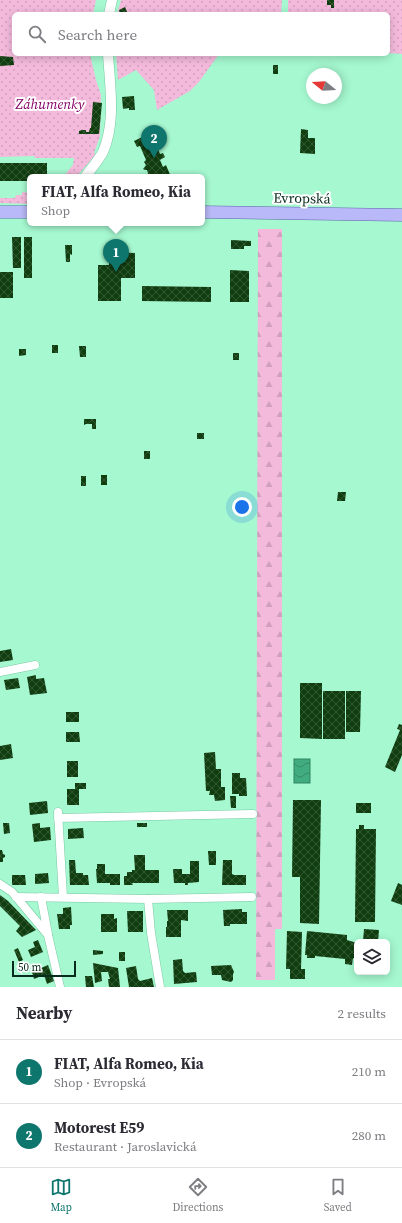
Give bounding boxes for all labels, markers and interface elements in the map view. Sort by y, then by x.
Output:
search box [12,12,390,56]
icon: search [26,23,48,45]
text: Search here [58,24,137,45]
north arrow [306,68,342,104]
park label: Záhumenky [15,94,85,114]
pin: 2 [141,125,167,158]
popup [27,174,205,226]
text: FIAT, Alfa Romeo, Kia [41,181,191,202]
street label: Evropská [273,188,332,209]
text: Shop [41,202,70,219]
pin: 1 [103,239,129,272]
your location [232,497,252,517]
map controls [354,939,390,975]
button: layers [354,939,390,975]
scale bar [12,959,76,978]
text: 50 m [18,960,41,975]
text: Nearby [16,1001,72,1025]
text: 2 results [338,1005,386,1022]
text: FIAT, Alfa Romeo, Kia [54,1053,204,1074]
text: 1 [25,1063,33,1080]
text: 210 m [352,1063,386,1080]
text: Shop · Evropská [54,1074,146,1091]
text: Motorest E59 [54,1117,144,1138]
text: 2 [25,1127,33,1144]
text: 280 m [352,1127,386,1144]
text: Restaurant · Jaroslavická [54,1138,197,1155]
tab: Map [50,1176,72,1215]
tab: Directions [172,1176,223,1215]
tab: Saved [324,1176,352,1215]

